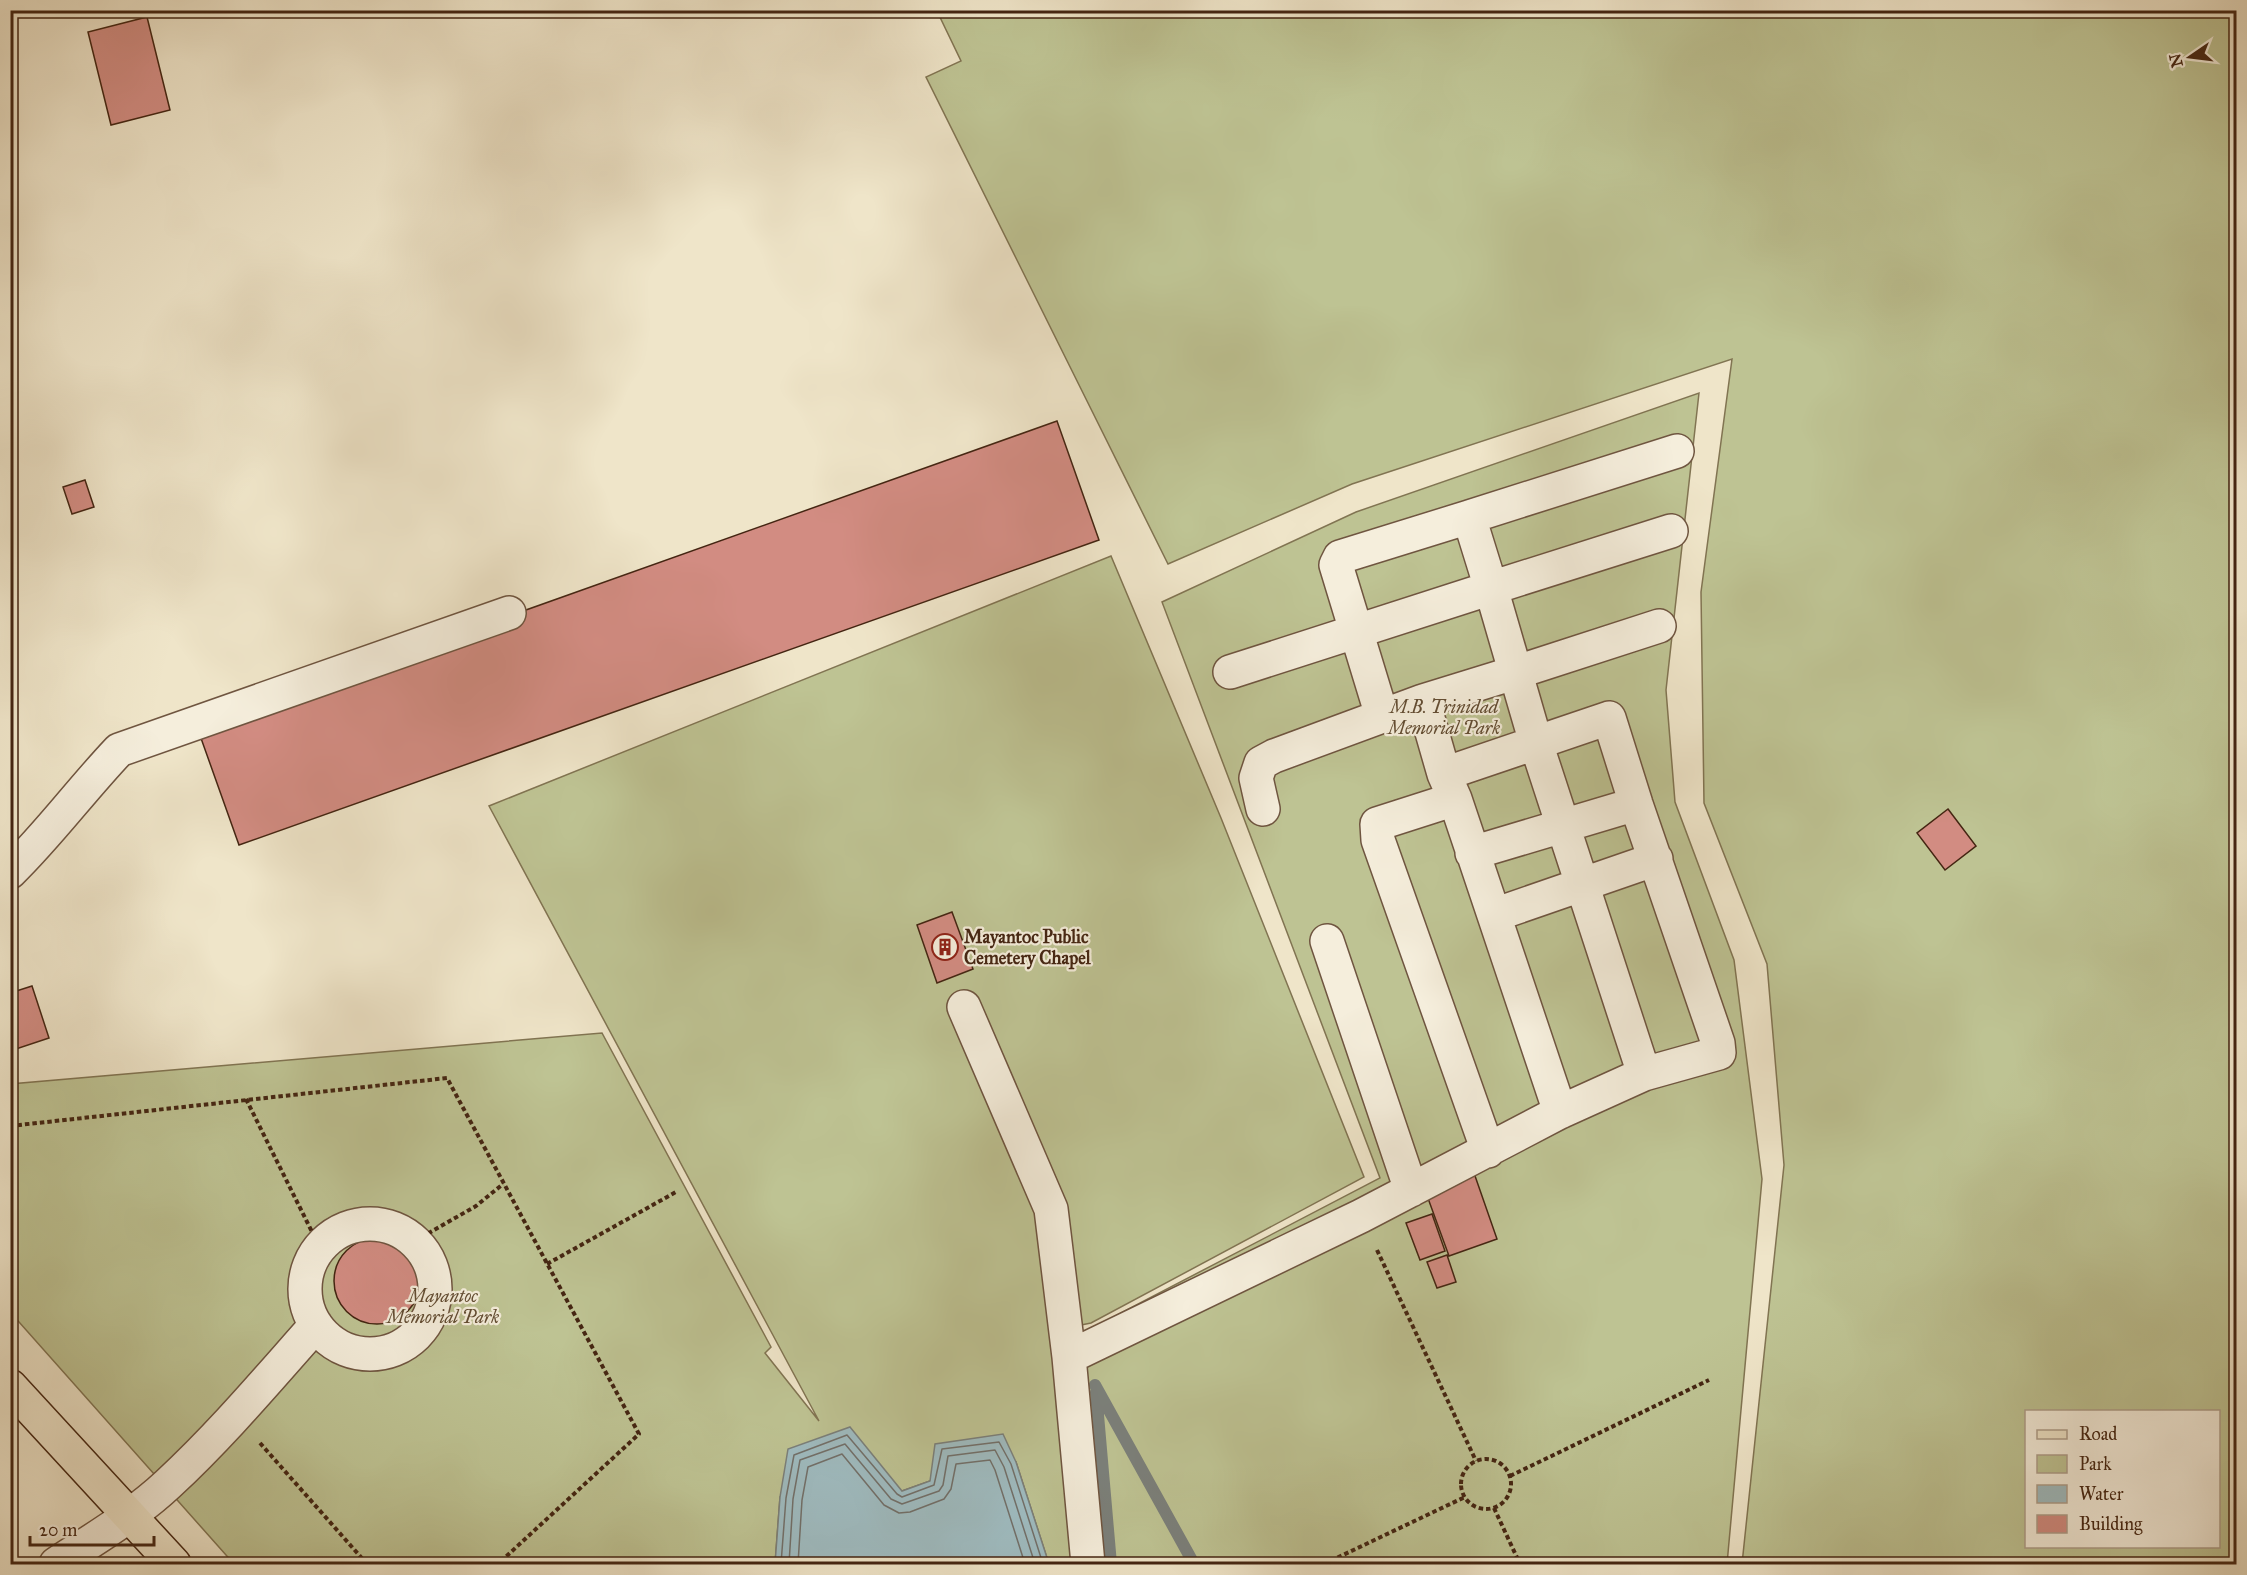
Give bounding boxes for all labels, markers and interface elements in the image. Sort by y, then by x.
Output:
north arrow [2160,27,2220,87]
text: N [2165,51,2187,69]
park label: M.B. Trinidad Memorial Park [1386,696,1500,739]
place label: Mayantoc Public Cemetery Chapel [964,926,1092,970]
building icon: Mayantoc Public Cemetery Chapel [930,932,960,962]
park label: Mayantoc Memorial Park [385,1285,499,1328]
legend [2025,1410,2220,1548]
text: Road [2079,1423,2117,1445]
text: Park [2079,1453,2112,1475]
text: Water [2079,1483,2124,1505]
scale bar [30,1509,154,1547]
text: Building [2079,1513,2143,1536]
text: 20 m [39,1519,77,1541]

